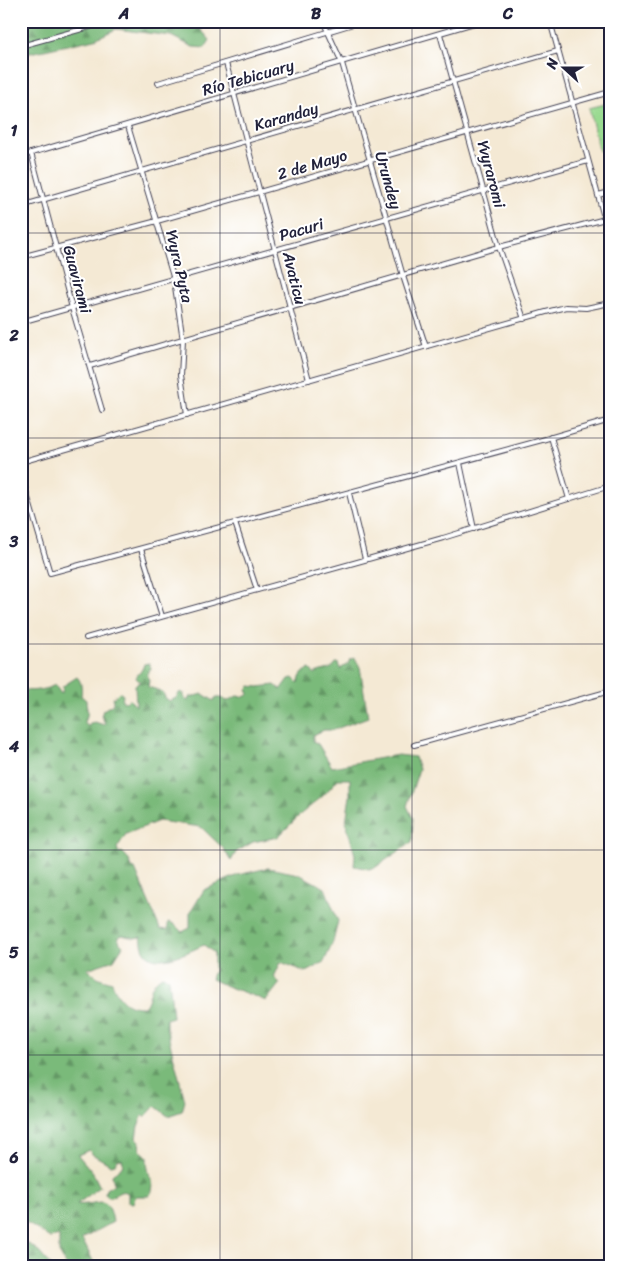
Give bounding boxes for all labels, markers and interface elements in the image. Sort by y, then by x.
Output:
text: A [118,0,129,28]
text: B [311,0,322,28]
text: C [502,0,514,28]
north arrow [538,42,588,92]
street label: Río Tebicuary [199,50,298,104]
text: N [539,54,566,73]
street label: Karanday [251,93,322,139]
text: 1 [11,116,18,145]
street label: Yvyraromi [469,137,515,212]
street label: 2 de Mayo [274,141,351,188]
street label: Urundey [366,148,411,213]
street label: Pacuri [275,209,327,250]
street label: Yvyra Pyta [157,227,202,307]
street label: Guavirami [54,242,101,317]
street label: Avaticu [274,247,315,308]
text: 2 [8,321,19,350]
text: 3 [9,527,19,556]
text: 4 [8,732,19,761]
text: 5 [9,938,19,967]
text: 6 [8,1143,19,1172]

